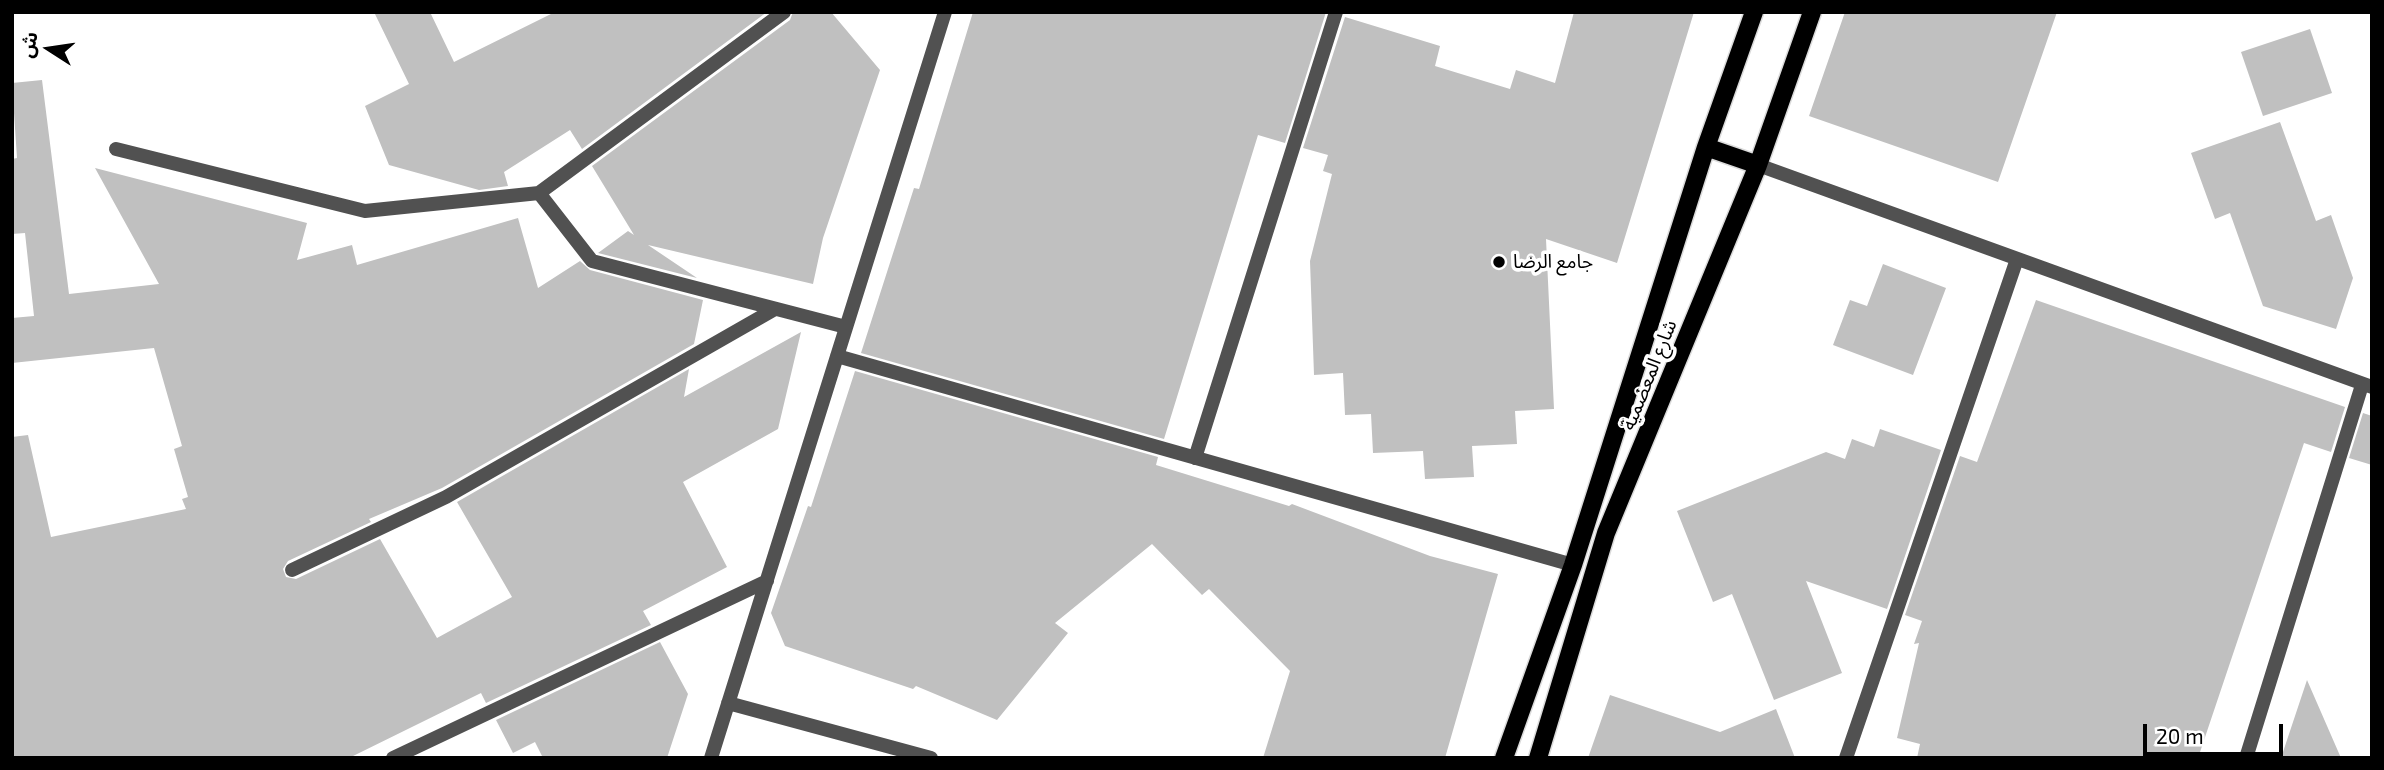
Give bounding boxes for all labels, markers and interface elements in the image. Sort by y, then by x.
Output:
north arrow [14,14,84,84]
text: ش [14,29,42,60]
place label: جامع الرضا [1513,251,1593,273]
marker: جامع الرضا [1491,254,1507,270]
street label: شارع المعضمية [1617,317,1681,433]
scale bar [2146,710,2286,754]
text: 20 m [2156,723,2204,748]

